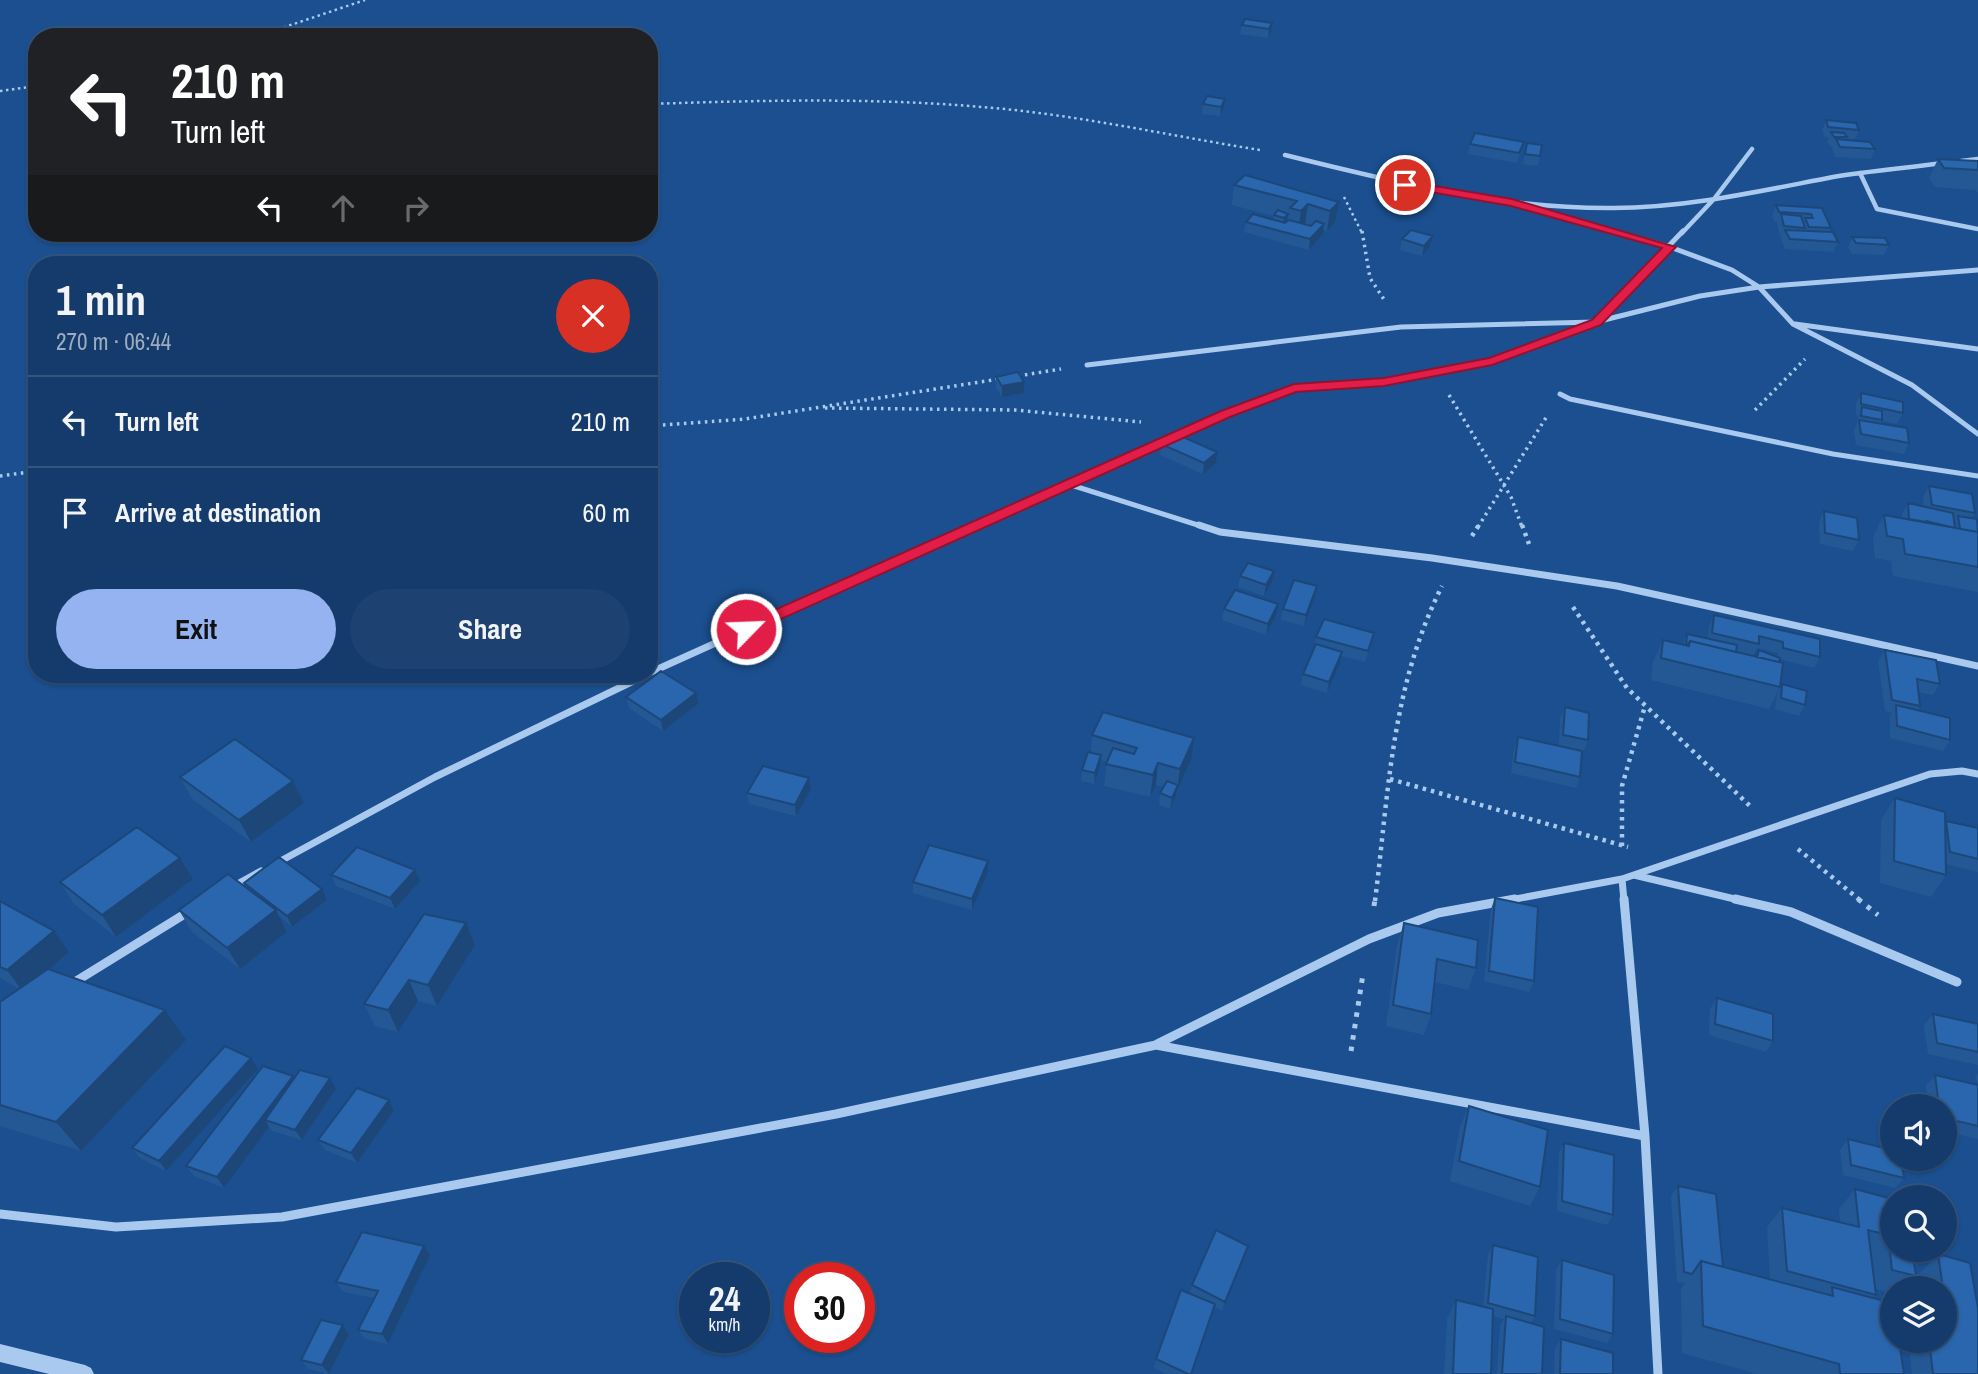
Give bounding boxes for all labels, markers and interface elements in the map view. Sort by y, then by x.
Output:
text: 210 m [171,47,285,113]
icon: left [56,56,147,147]
text: Turn left [171,110,265,153]
pin [1375,155,1435,215]
icon: arrive [1386,166,1424,204]
icon: left [251,189,289,227]
icon: ahead [324,189,362,227]
icon: right [397,189,435,227]
text: 1 min [56,272,146,328]
button: close [556,279,630,353]
text: 270 m · 06:44 [56,326,171,357]
icon: left [56,403,94,441]
text: Turn left [115,404,199,439]
text: 210 m [571,404,630,439]
icon: arrive [56,494,94,532]
text: Arrive at destination [115,495,321,530]
text: 60 m [583,495,630,530]
button: Exit [56,589,336,669]
button: Share [350,589,630,669]
position arrow [709,592,783,666]
map controls [1880,1094,1957,1353]
button: sound [1880,1094,1957,1171]
button: search [1880,1185,1957,1262]
speed limit sign: 30 [784,1262,875,1353]
text: 24 [709,1275,740,1322]
button: layers [1880,1276,1957,1353]
text: km/h [709,1312,741,1337]

